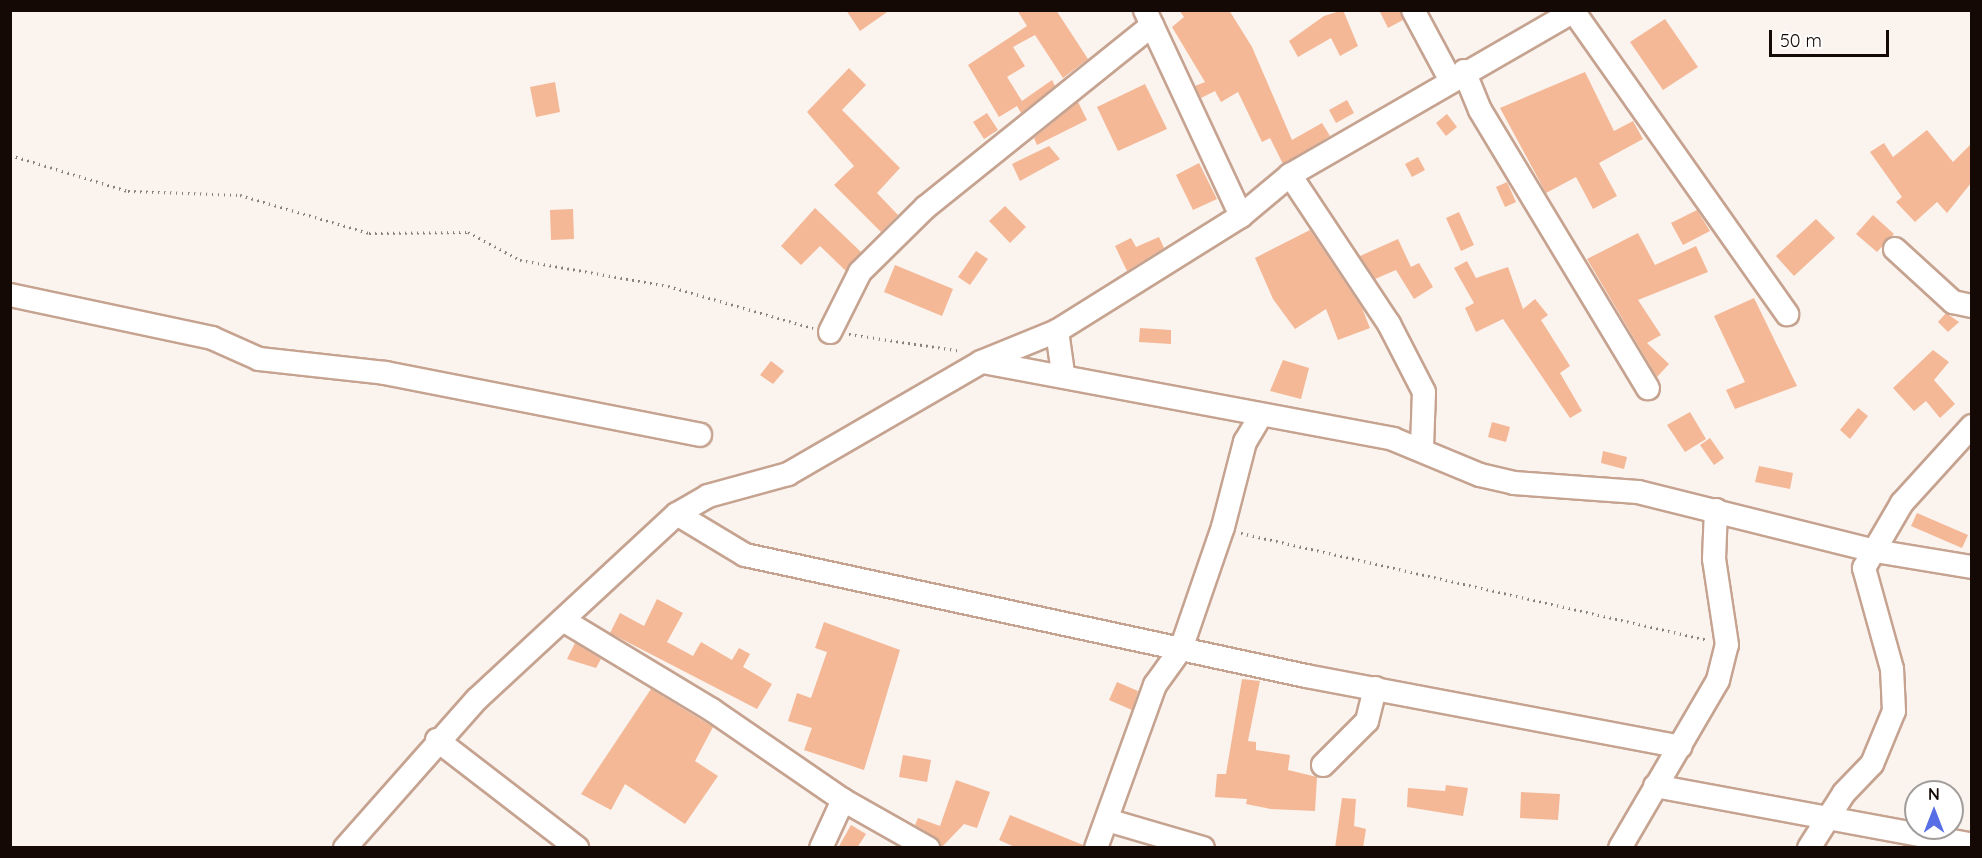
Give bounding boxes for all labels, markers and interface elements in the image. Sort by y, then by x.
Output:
scale bar [1772,18,1892,56]
text: 50 m [1780,29,1822,52]
north arrow [1904,780,1964,840]
text: N [1928,784,1940,804]

